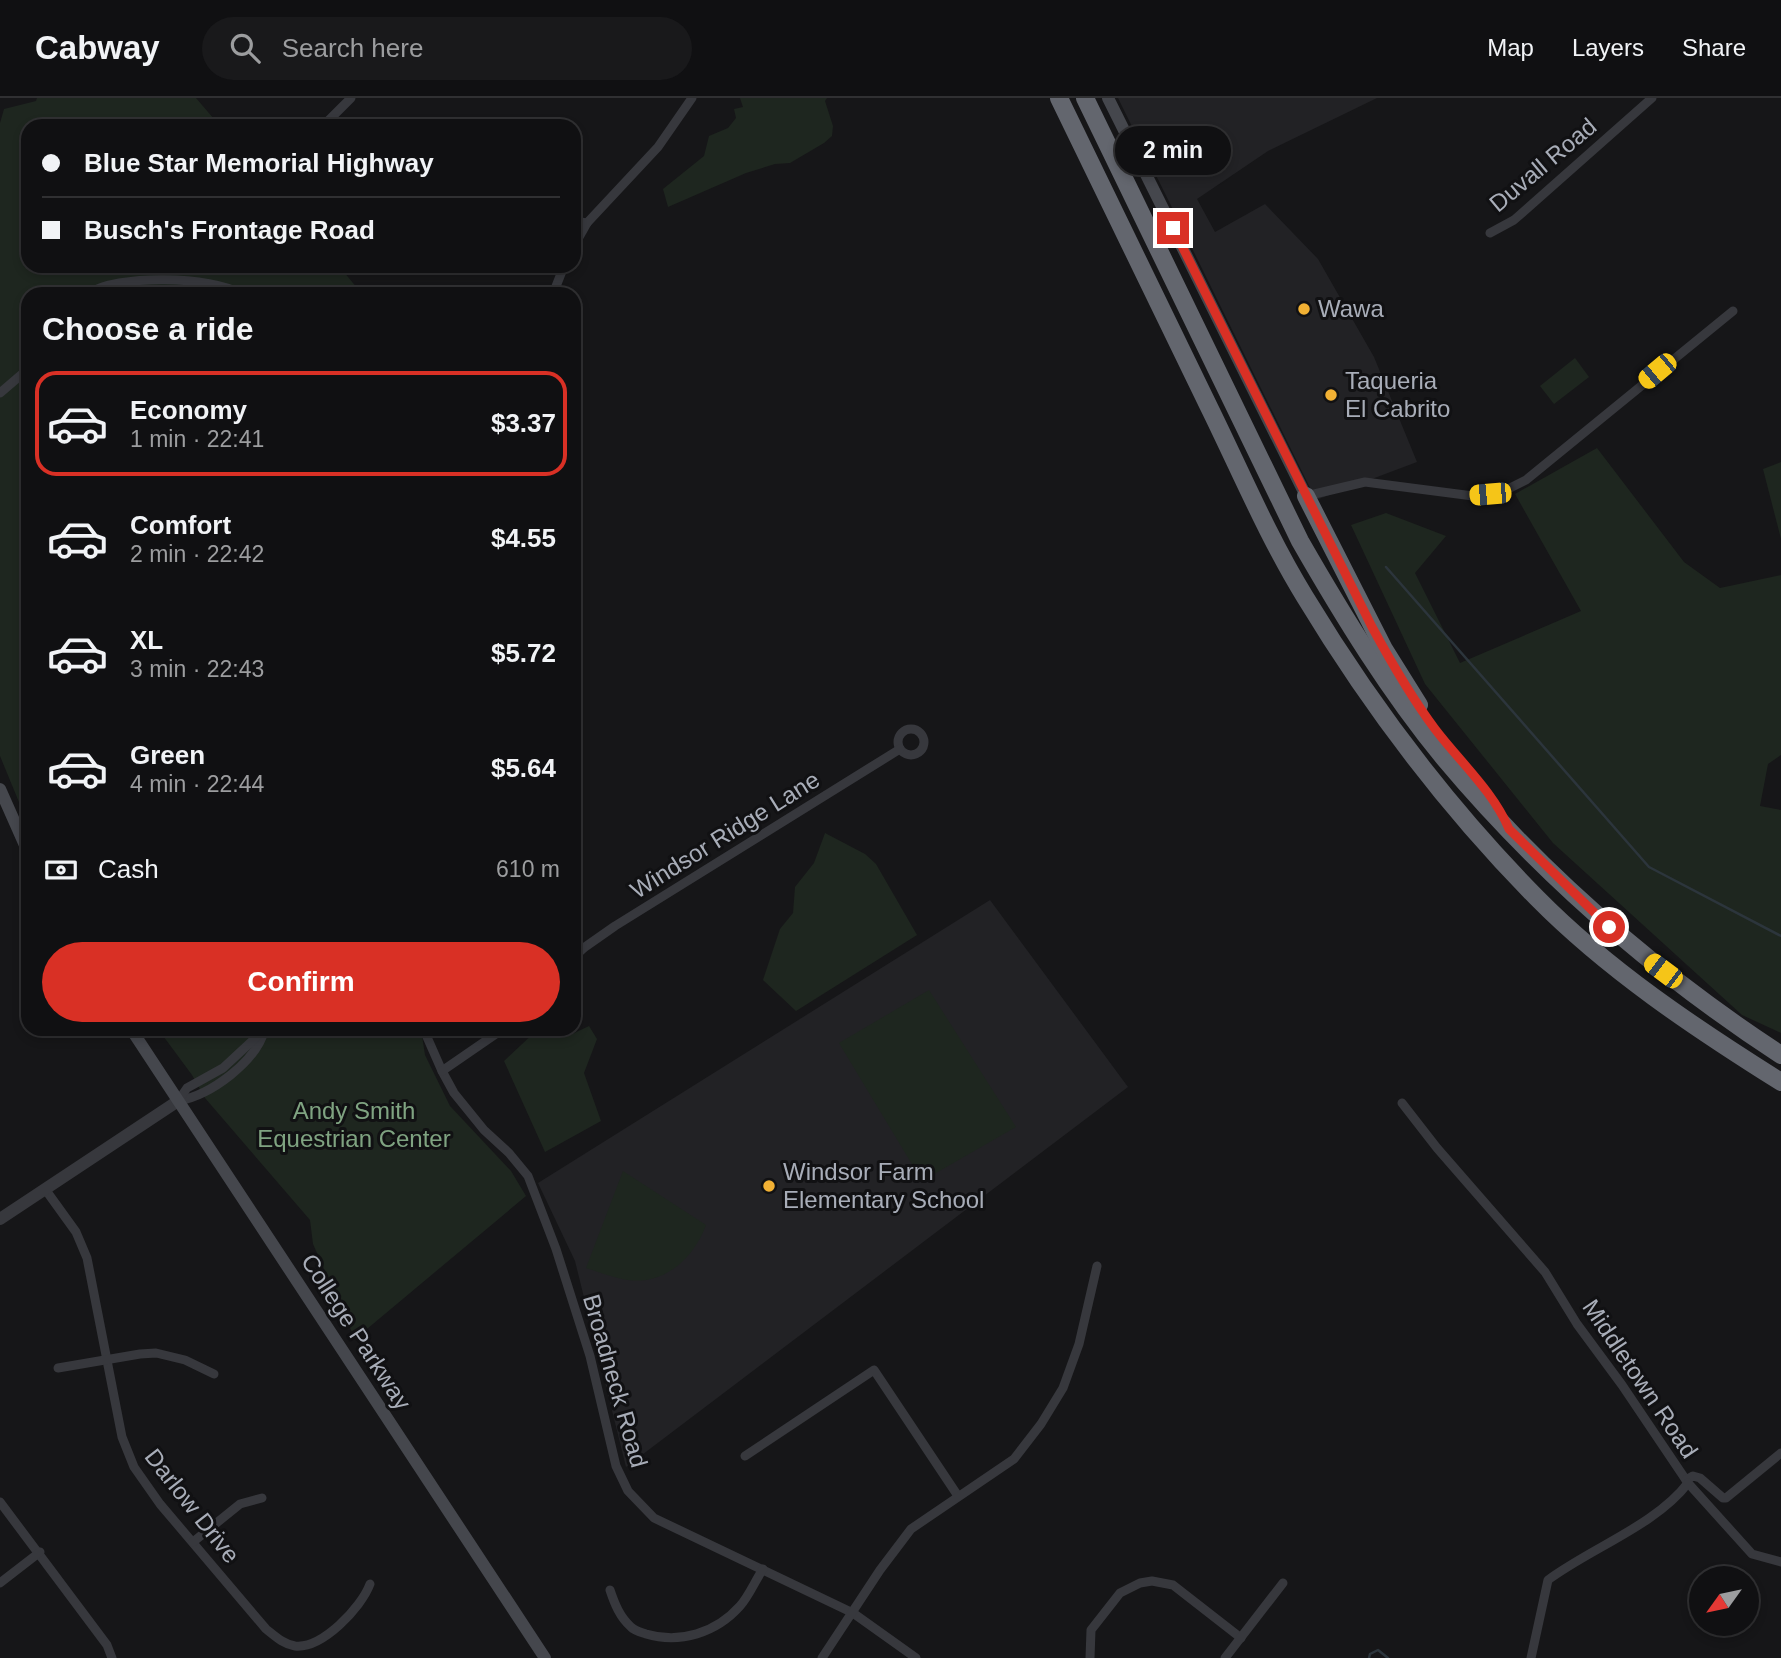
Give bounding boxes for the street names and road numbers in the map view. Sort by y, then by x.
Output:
street label: Duvall Road [1484,112,1601,217]
street label: Windsor Ridge Lane [625,766,824,904]
street label: College Parkway [296,1249,417,1415]
street label: Broadneck Road [578,1291,653,1471]
street label: Middletown Road [1577,1294,1703,1463]
street label: Darlow Drive [139,1443,245,1568]

